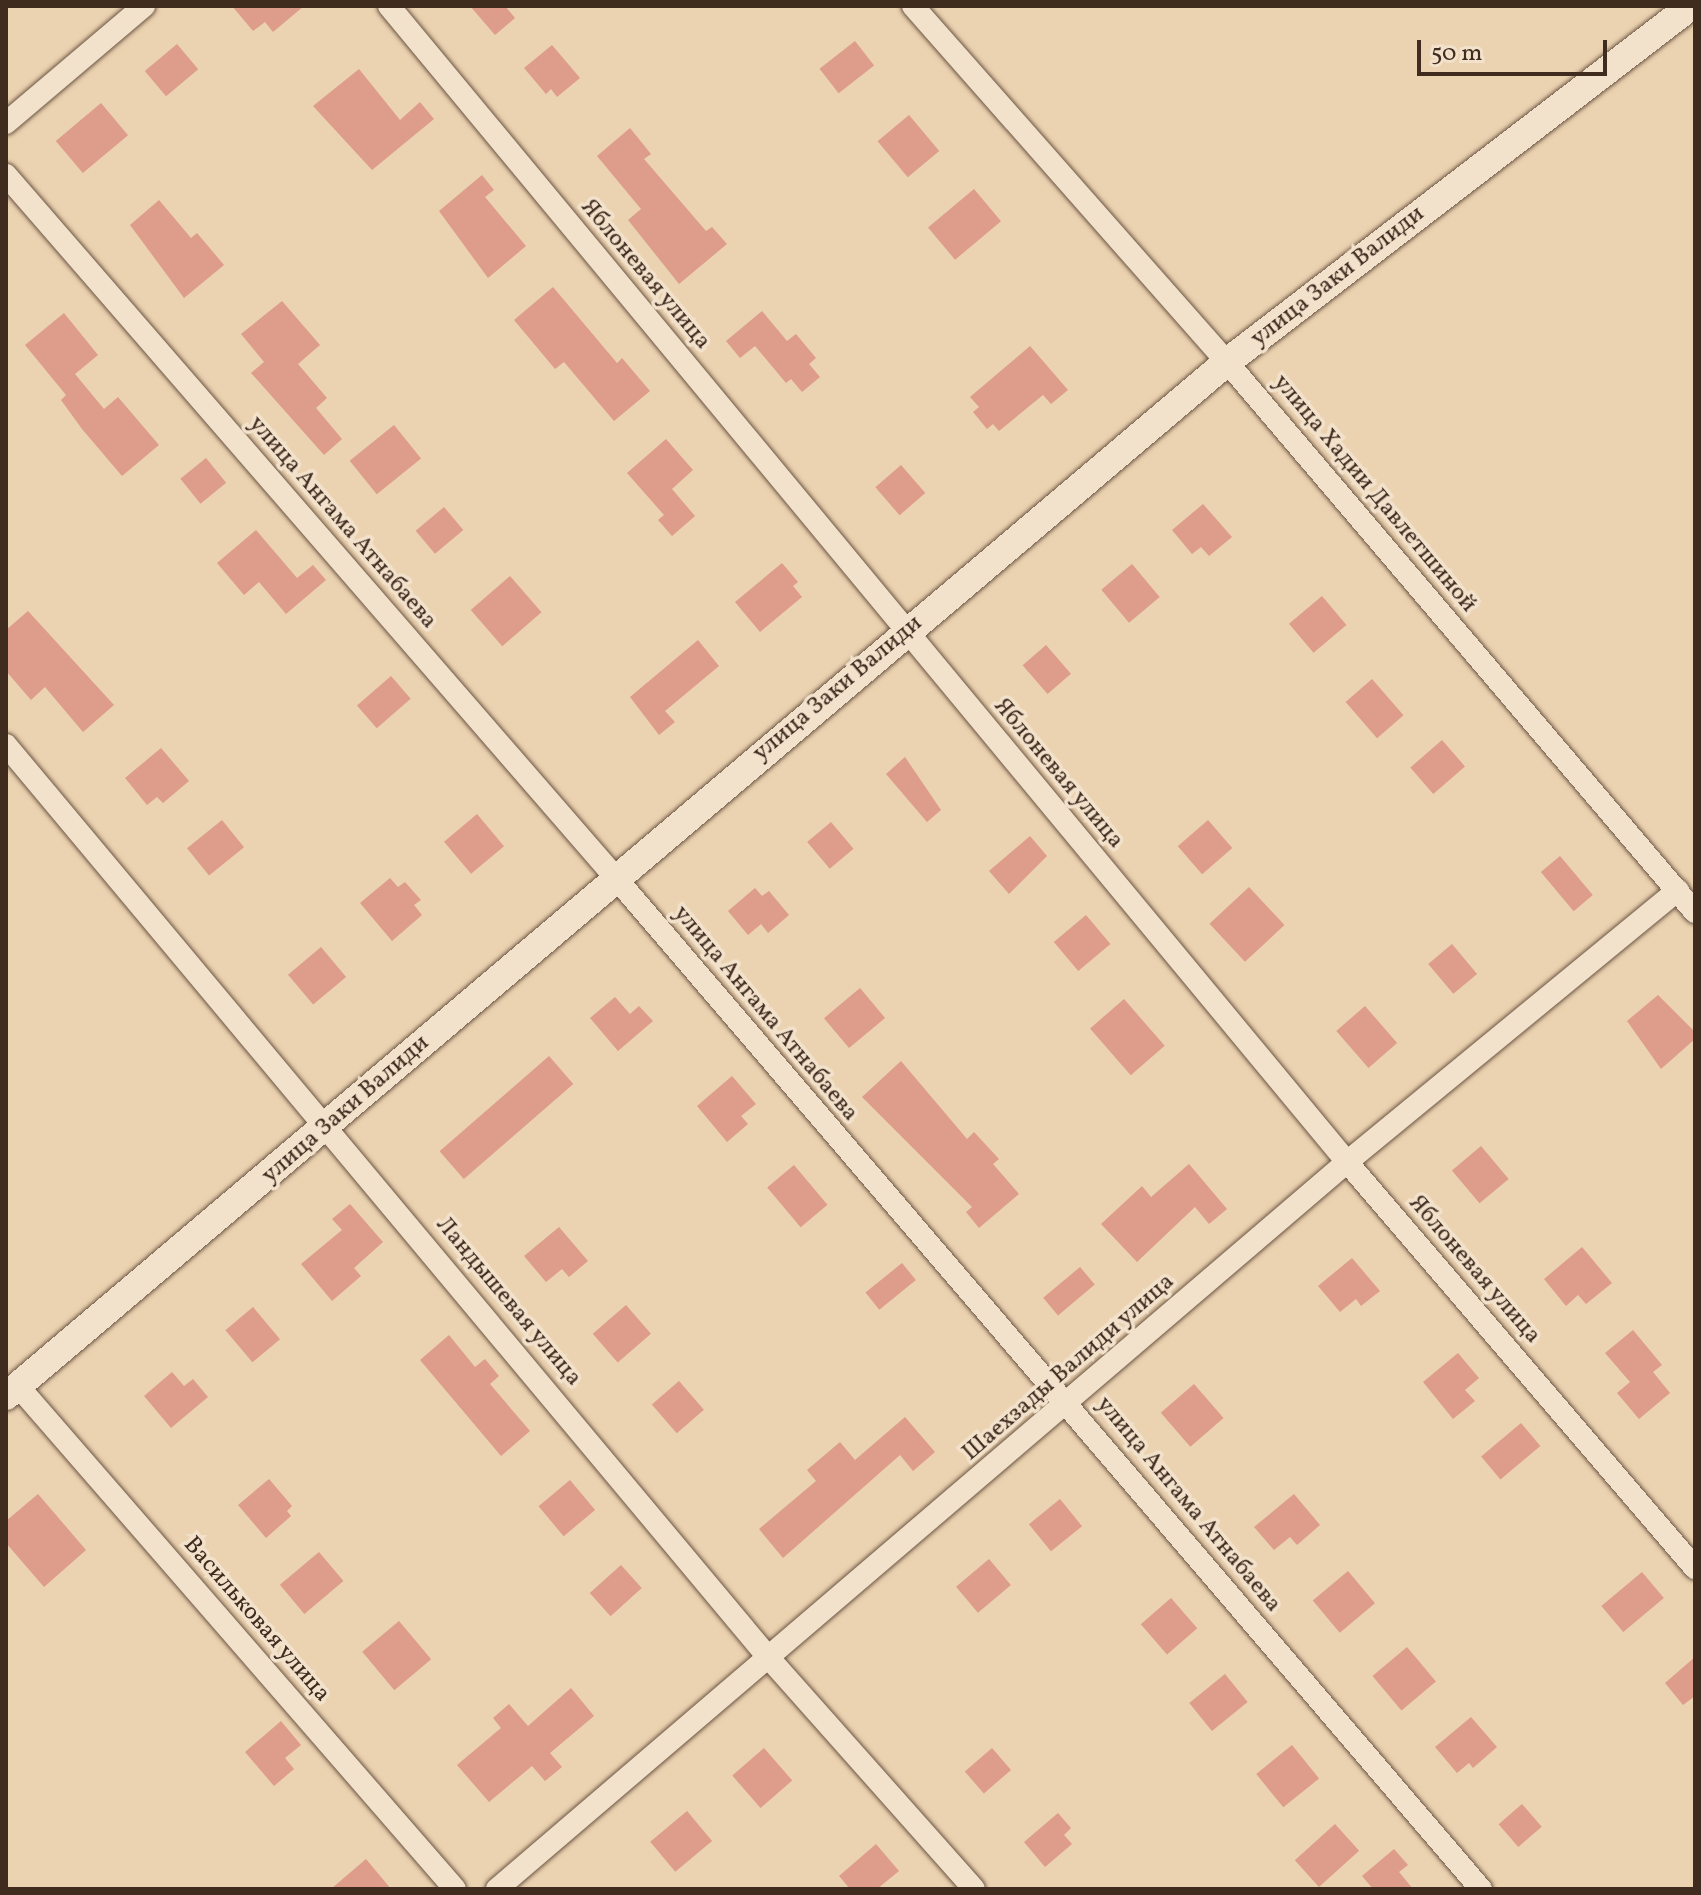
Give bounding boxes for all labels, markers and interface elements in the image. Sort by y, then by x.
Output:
scale bar [1421,24,1611,74]
text: 50 m [1431,37,1483,71]
street label: Яблоневая улица [573,194,717,356]
street label: улица Заки Валиди [1245,200,1431,354]
street label: улица Хадии Давлетшиной [1266,369,1482,619]
street label: улица Ангама Атнабаева [242,411,442,635]
street label: улица Заки Валиди [747,610,929,768]
street label: Яблоневая улица [986,693,1130,855]
street label: улица Ангама Атнабаева [666,900,864,1128]
street label: улица Заки Валиди [256,1029,436,1191]
street label: Яблоневая улица [1401,1190,1547,1350]
street label: Ландышевая улица [429,1211,587,1393]
street label: Шаехзады Валиди улица [957,1268,1181,1468]
street label: улица Ангама Атнабаева [1089,1391,1287,1619]
street label: Васильковая улица [176,1531,336,1709]

